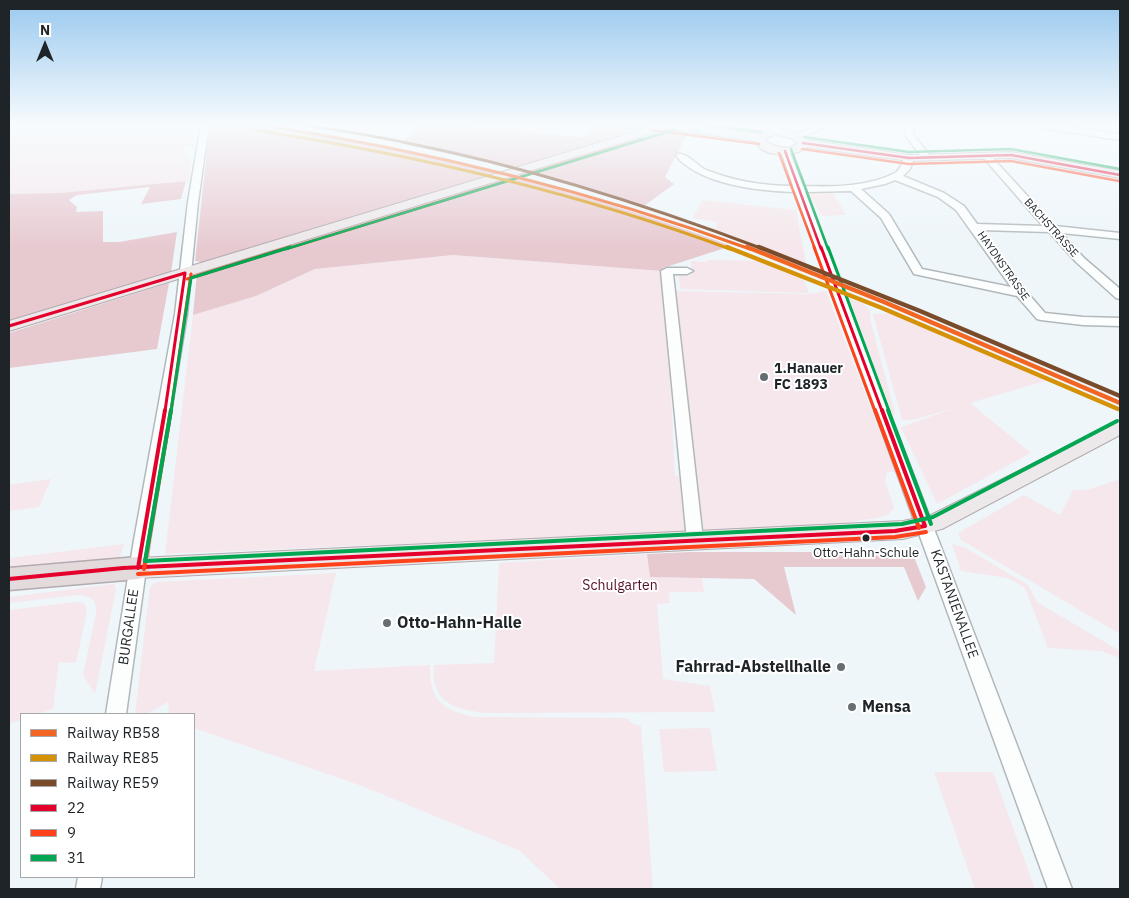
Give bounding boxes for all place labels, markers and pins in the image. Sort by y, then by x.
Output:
place label: 1.Hanauer FC 1893 [774,361,843,394]
marker: 1.Hanauer FC 1893 [758,371,770,383]
marker: Otto-Hahn-Schule [861,533,871,543]
place label: Otto-Hahn-Schule [813,545,919,561]
place label: Otto-Hahn-Halle [397,613,522,633]
marker: Otto-Hahn-Halle [381,617,393,629]
place label: Fahrrad-Abstellhalle [675,657,831,677]
marker: Fahrrad-Abstellhalle [835,661,847,673]
place label: Mensa [862,697,911,717]
marker: Mensa [846,701,858,713]

